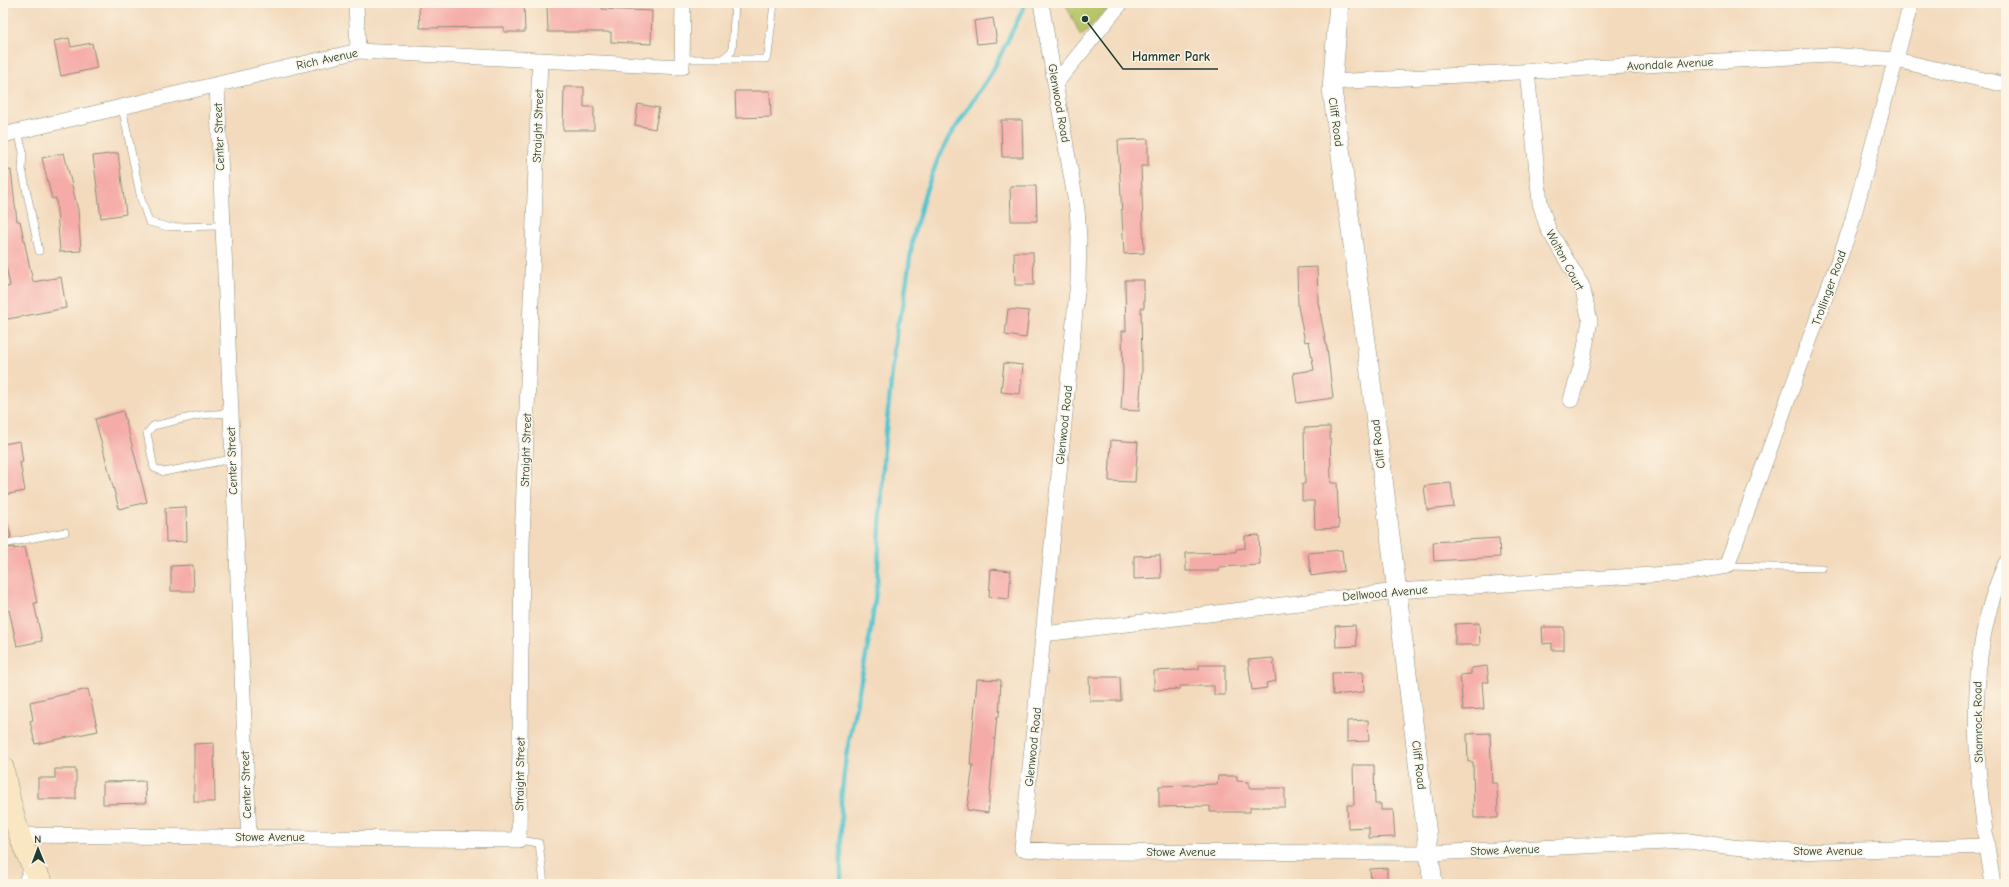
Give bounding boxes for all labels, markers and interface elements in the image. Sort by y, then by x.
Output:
callout: Hammer Park [1123,44,1218,69]
street label: Rich Avenue [295,46,359,72]
text: Hammer Park [1132,49,1211,64]
street label: Avondale Avenue [1626,55,1714,73]
street label: Glenwood Road [1045,62,1073,144]
street label: Straight Street [530,88,546,163]
street label: Cliff Road [1326,97,1346,147]
street label: Center Street [211,102,227,171]
street label: Walton Court [1543,227,1587,293]
street label: Trollinger Road [1809,249,1849,327]
street label: Glenwood Road [1053,385,1075,465]
street label: Straight Street [518,412,534,487]
street label: Cliff Road [1368,419,1388,469]
street label: Center Street [224,426,240,495]
street label: Dellwood Avenue [1342,582,1428,604]
street label: Shamrock Road [1970,681,1986,763]
street label: Glenwood Road [1022,707,1044,787]
street label: Straight Street [512,736,528,811]
street label: Cliff Road [1409,740,1429,790]
street label: Center Street [238,750,254,819]
north arrow [18,829,58,869]
street label: Stowe Avenue [235,830,305,844]
text: N [34,833,42,846]
street label: Stowe Avenue [1470,842,1540,858]
street label: Stowe Avenue [1793,844,1863,858]
street label: Stowe Avenue [1146,845,1216,859]

